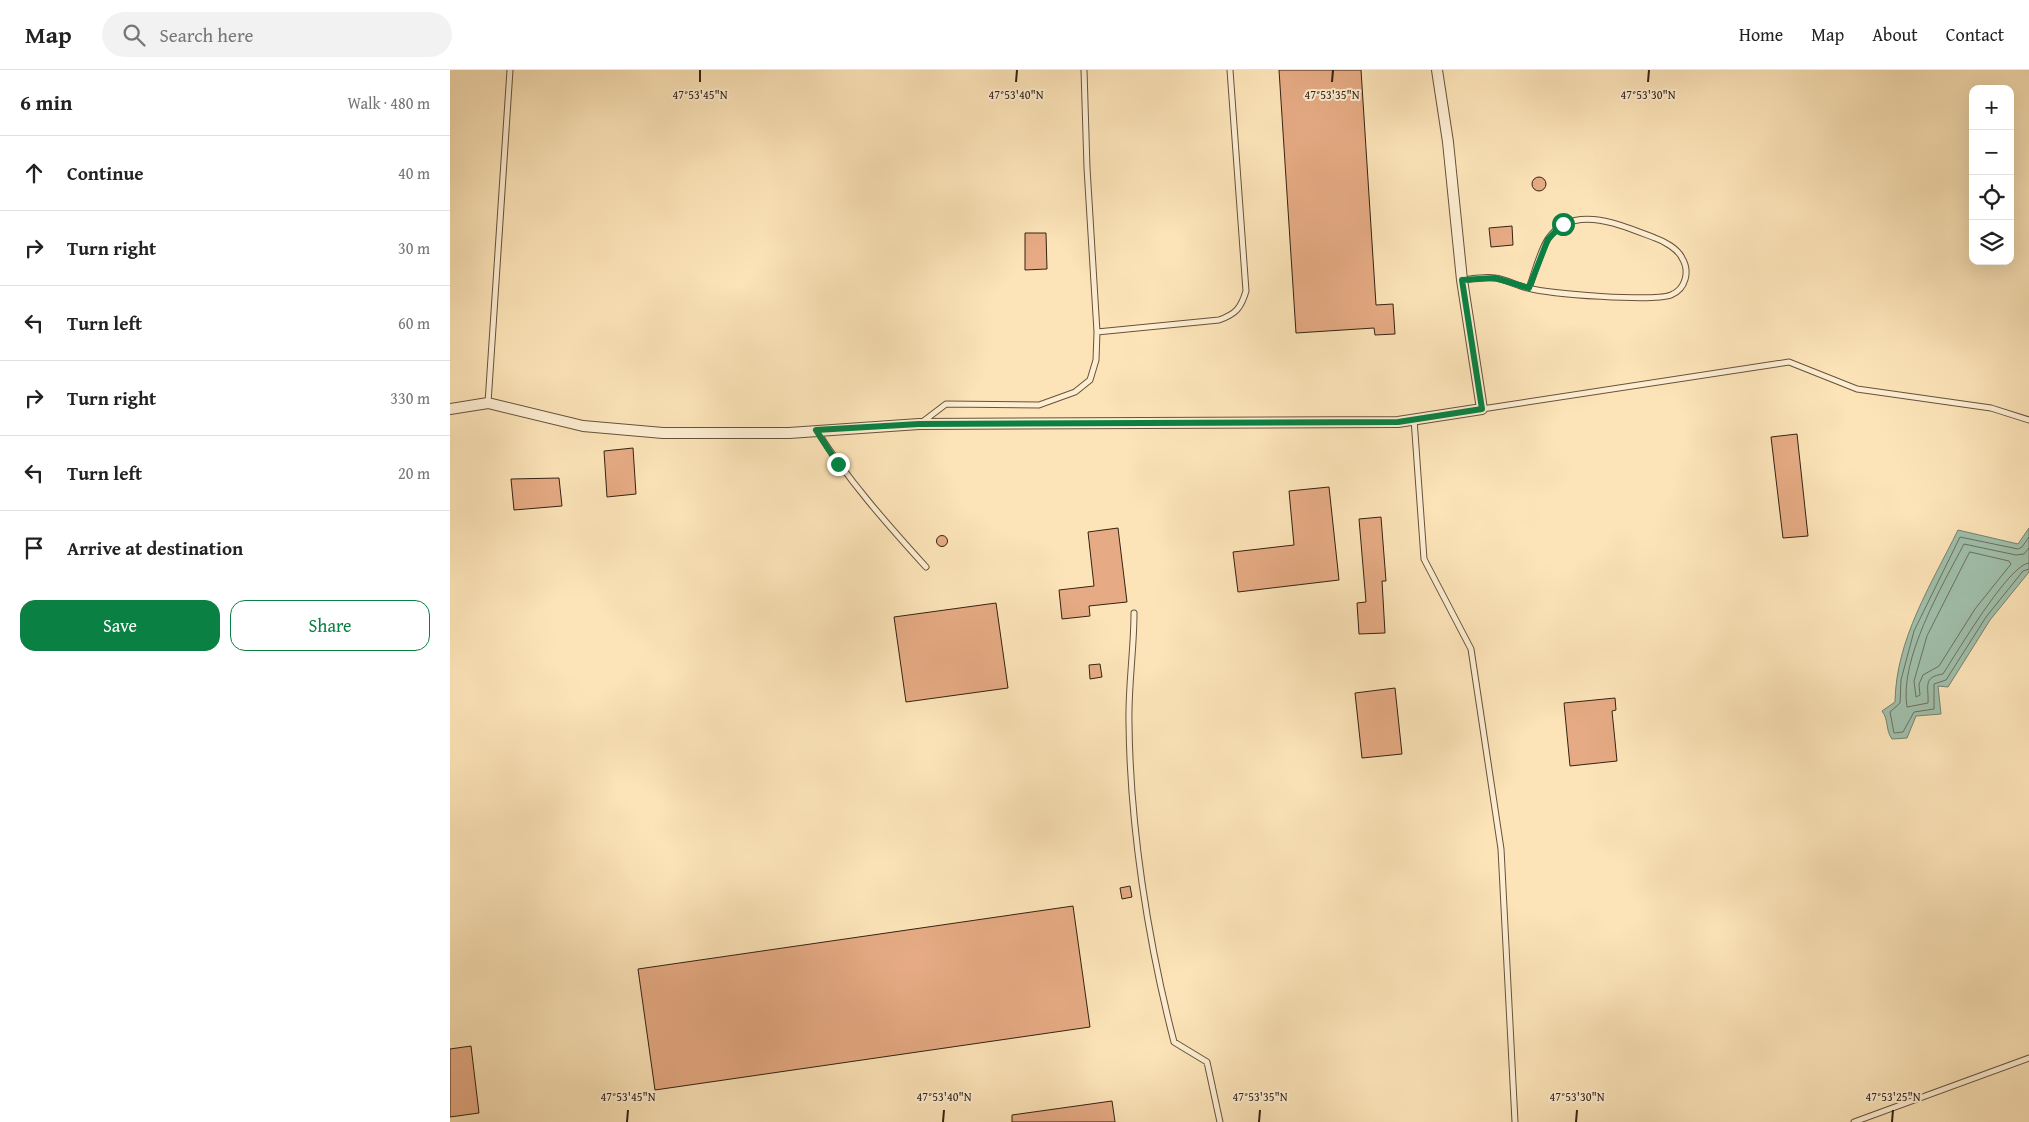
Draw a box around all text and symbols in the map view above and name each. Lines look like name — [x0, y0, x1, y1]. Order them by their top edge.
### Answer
search box — [102, 12, 452, 57]
text: Map — [25, 17, 72, 52]
icon: search — [120, 21, 148, 49]
text: Search here — [160, 21, 253, 49]
text: Home — [1739, 21, 1783, 48]
text: Map — [1811, 21, 1844, 48]
text: About — [1872, 21, 1918, 48]
text: Contact — [1946, 21, 2004, 48]
map controls — [1969, 85, 2014, 265]
button: + — [1969, 85, 2014, 130]
text: 47°53'45"N — [672, 86, 728, 103]
text: 47°53'40"N — [988, 86, 1044, 103]
text: 47°53'35"N — [1304, 86, 1360, 103]
text: 47°53'30"N — [1620, 86, 1676, 103]
text: 6 min — [20, 87, 72, 118]
text: Walk · 480 m — [347, 91, 430, 115]
button: − — [1969, 130, 2014, 175]
icon: ahead — [20, 159, 48, 187]
text: Continue — [67, 159, 144, 187]
text: 40 m — [398, 161, 430, 185]
button: locate — [1969, 175, 2014, 220]
route start — [1552, 213, 1575, 236]
button: layers — [1969, 220, 2014, 265]
icon: right — [20, 234, 48, 262]
text: Turn right — [67, 234, 156, 262]
text: 30 m — [398, 236, 430, 260]
icon: left — [20, 309, 48, 337]
text: Turn left — [67, 309, 142, 337]
text: 60 m — [398, 311, 430, 335]
icon: right — [20, 384, 48, 412]
text: Turn right — [67, 384, 156, 412]
text: 330 m — [390, 386, 430, 410]
route end — [827, 453, 850, 476]
icon: left — [20, 459, 48, 487]
text: Turn left — [67, 459, 142, 487]
text: 20 m — [398, 461, 430, 485]
icon: arrive — [20, 534, 48, 562]
text: Arrive at destination — [67, 534, 243, 562]
button: Save — [20, 600, 220, 651]
button: Share — [230, 600, 430, 651]
text: 47°53'45"N — [600, 1088, 656, 1105]
text: 47°53'40"N — [916, 1088, 972, 1105]
text: 47°53'35"N — [1232, 1088, 1288, 1105]
text: 47°53'30"N — [1549, 1088, 1605, 1105]
text: 47°53'25"N — [1865, 1088, 1921, 1105]

